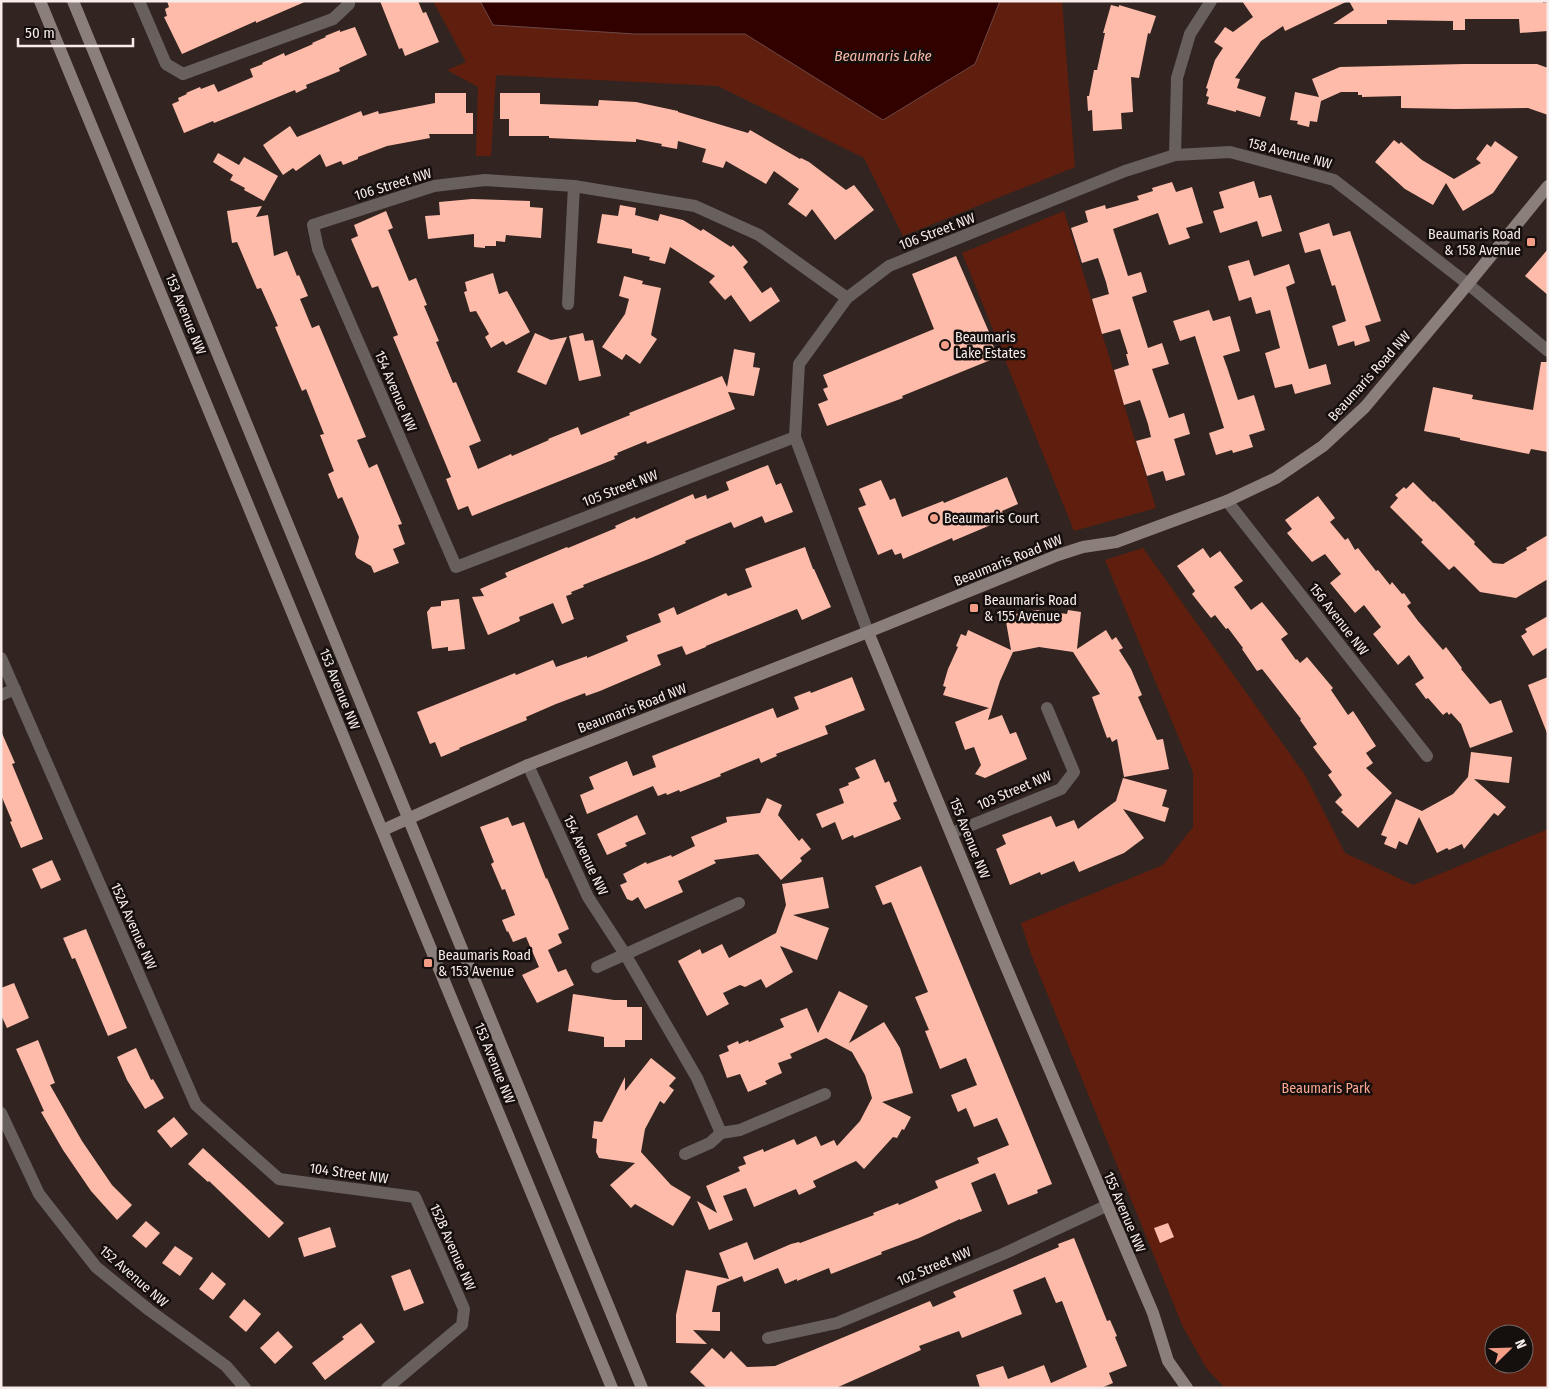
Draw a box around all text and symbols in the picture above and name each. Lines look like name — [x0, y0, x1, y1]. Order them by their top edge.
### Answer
scale bar — [18, 15, 132, 47]
text: 50 m — [25, 24, 55, 42]
water label: Beaumaris Lake — [834, 47, 932, 65]
street label: 158 Avenue NW — [1246, 134, 1334, 173]
street label: 106 Street NW — [353, 165, 434, 204]
street label: 106 Street NW — [897, 209, 978, 254]
place label: Beaumaris Road & 158 Avenue — [1428, 226, 1521, 259]
marker: Beaumaris Road & 158 Avenue — [1525, 236, 1537, 248]
street label: 153 Avenue NW — [162, 271, 210, 358]
street label: Beaumaris Road NW — [1325, 327, 1415, 425]
place label: Beaumaris Lake Estates — [955, 329, 1026, 362]
marker: Beaumaris Lake Estates — [939, 339, 951, 351]
street label: 154 Avenue NW — [371, 348, 420, 435]
street label: 105 Street NW — [580, 466, 661, 511]
place label: Beaumaris Court — [944, 510, 1039, 527]
marker: Beaumaris Court — [928, 512, 940, 524]
street label: Beaumaris Road NW — [952, 531, 1065, 590]
street label: 156 Avenue NW — [1305, 580, 1372, 659]
place label: Beaumaris Road & 155 Avenue — [984, 592, 1077, 625]
marker: Beaumaris Road & 155 Avenue — [968, 602, 980, 614]
street label: 153 Avenue NW — [316, 646, 364, 733]
street label: Beaumaris Road NW — [575, 680, 689, 737]
street label: 103 Street NW — [975, 767, 1054, 814]
street label: 155 Avenue NW — [946, 795, 994, 882]
street label: 154 Avenue NW — [560, 813, 612, 898]
street label: 152A Avenue NW — [107, 880, 160, 973]
place label: Beaumaris Road & 153 Avenue — [438, 947, 531, 980]
marker: Beaumaris Road & 153 Avenue — [422, 957, 434, 969]
street label: 153 Avenue NW — [471, 1020, 519, 1107]
park label: Beaumaris Park — [1282, 1080, 1371, 1097]
street label: 104 Street NW — [308, 1160, 390, 1188]
street label: 155 Avenue NW — [1100, 1169, 1149, 1256]
street label: 152B Avenue NW — [426, 1201, 479, 1294]
street label: 152 Avenue NW — [96, 1242, 172, 1311]
street label: 102 Street NW — [895, 1243, 974, 1290]
north arrow — [1484, 1324, 1534, 1374]
text: N — [1511, 1337, 1530, 1351]

